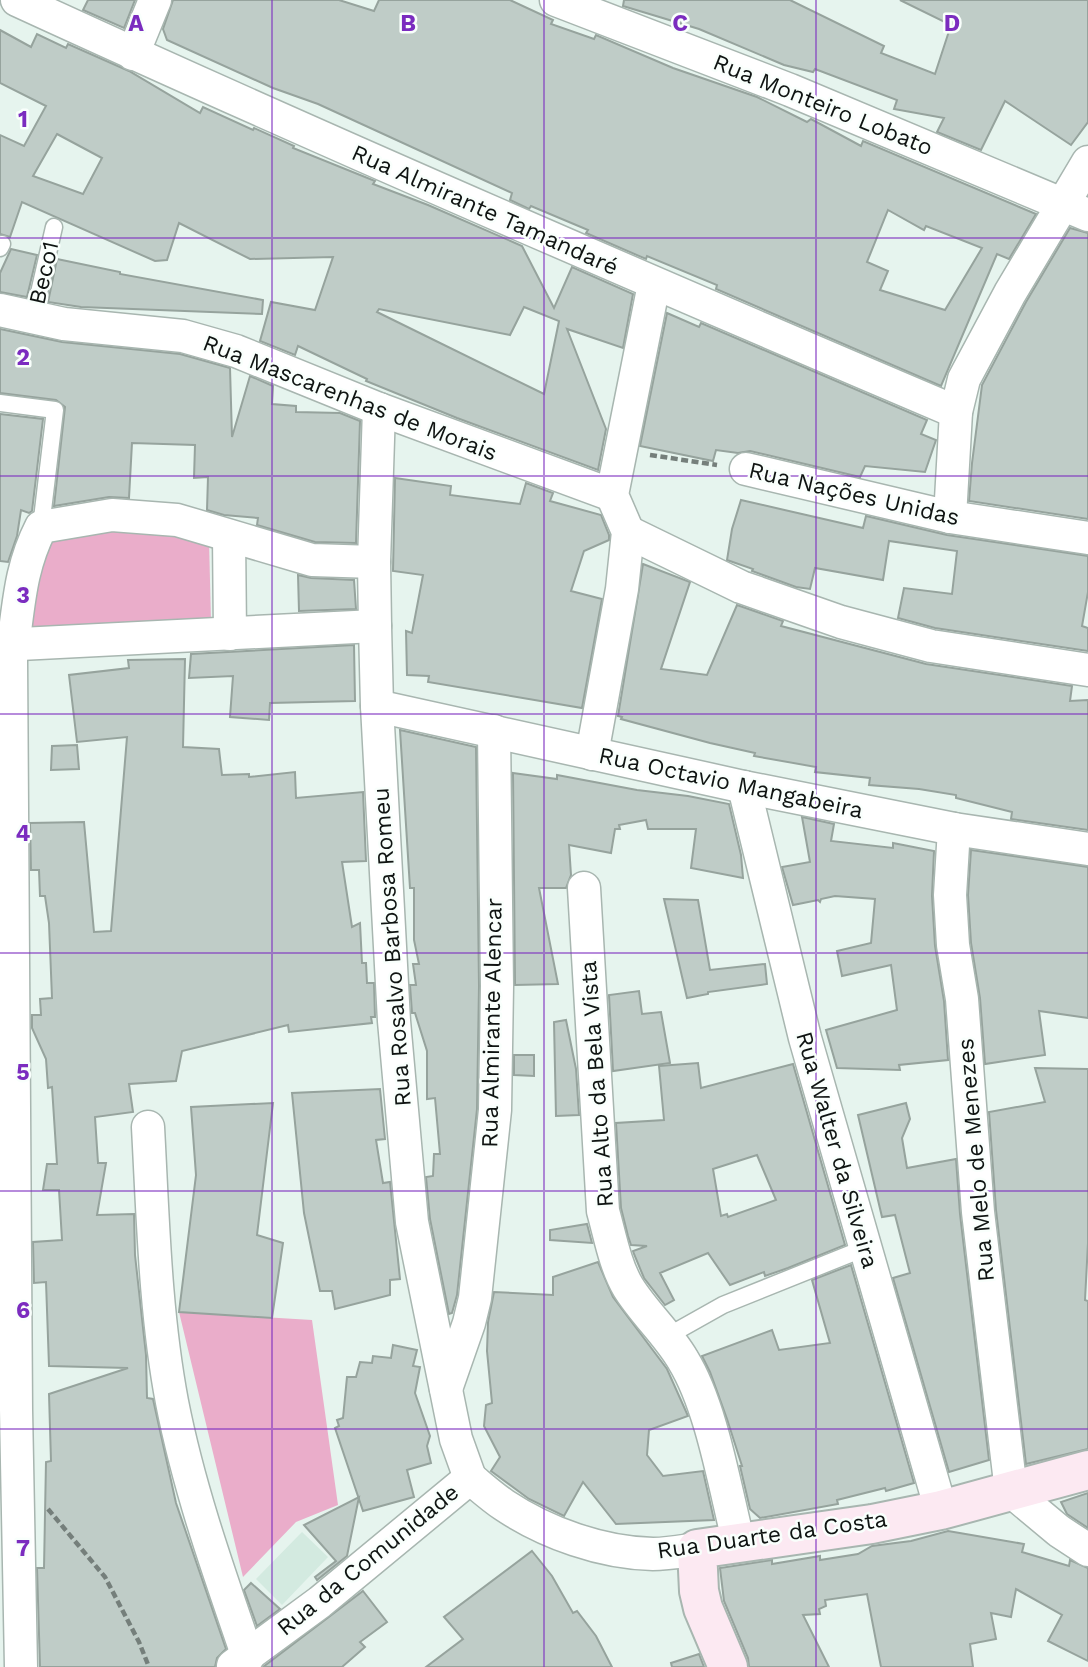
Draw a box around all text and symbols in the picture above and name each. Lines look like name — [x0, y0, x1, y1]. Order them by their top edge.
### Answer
text: A — [128, 10, 144, 37]
text: B — [400, 10, 416, 37]
text: C — [672, 10, 688, 37]
text: D — [944, 10, 960, 37]
street label: Rua Monteiro Lobato — [709, 49, 937, 161]
text: 1 — [18, 106, 28, 133]
street label: Rua Almirante Tamandaré — [348, 139, 622, 281]
street label: Beco1 — [24, 239, 64, 307]
street label: Rua Mascarenhas de Morais — [199, 329, 501, 467]
text: 2 — [16, 344, 30, 371]
street label: Rua Nações Unidas — [746, 457, 962, 531]
text: 3 — [16, 582, 30, 609]
street label: Rua Octavio Mangabeira — [596, 742, 866, 824]
street label: Rua Rosalvo Barbosa Romeu — [367, 787, 417, 1107]
text: 4 — [16, 820, 31, 847]
street label: Rua Almirante Alencar — [476, 898, 508, 1148]
street label: Rua Alto da Bela Vista — [575, 960, 619, 1208]
street label: Rua Walter da Silveira — [790, 1029, 884, 1271]
street label: Rua Melo de Menezes — [952, 1037, 1000, 1283]
text: 5 — [16, 1059, 30, 1086]
text: 6 — [16, 1297, 30, 1324]
street label: Rua da Comunidade — [272, 1479, 464, 1641]
street label: Rua Duarte da Costa — [655, 1505, 889, 1565]
text: 7 — [16, 1535, 30, 1562]

